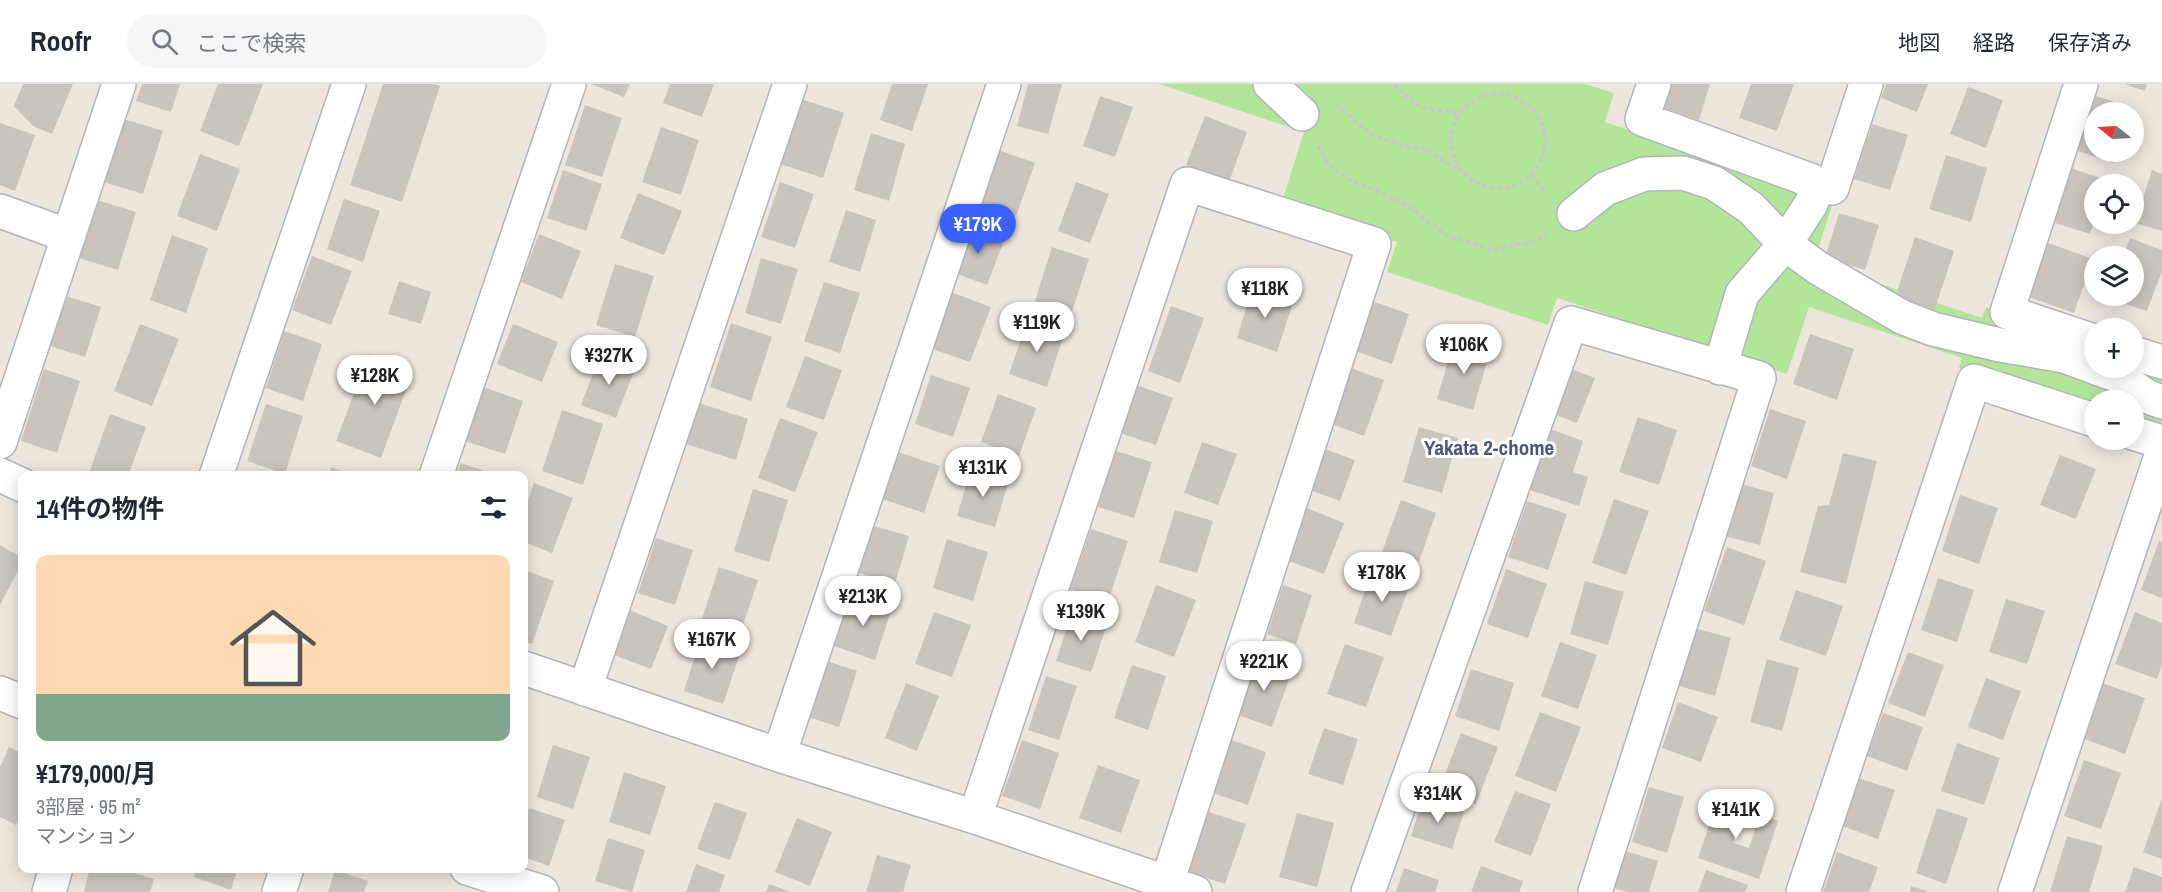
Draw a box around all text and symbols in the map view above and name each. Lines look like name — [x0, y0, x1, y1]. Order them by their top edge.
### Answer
search box — [127, 14, 547, 68]
text: Roofr — [30, 22, 91, 60]
icon: search — [148, 25, 181, 58]
text: ここで検索 — [196, 28, 306, 58]
text: 地図 — [1898, 28, 1940, 57]
text: 経路 — [1973, 28, 2015, 57]
text: 保存済み — [2048, 28, 2132, 57]
north arrow — [2084, 102, 2144, 162]
map controls — [2084, 102, 2144, 450]
button: locate — [2084, 174, 2144, 234]
pin: ¥179K — [936, 204, 1020, 255]
text: ¥179K — [954, 210, 1002, 237]
button: layers — [2084, 246, 2144, 306]
pin: ¥118K — [1223, 268, 1307, 319]
text: ¥118K — [1241, 274, 1289, 301]
pin: ¥119K — [995, 302, 1079, 353]
text: ¥119K — [1013, 308, 1061, 335]
button: + — [2084, 318, 2144, 378]
pin: ¥106K — [1422, 324, 1506, 375]
text: ¥106K — [1440, 330, 1488, 357]
pin: ¥327K — [567, 335, 651, 386]
text: ¥327K — [585, 341, 633, 368]
pin: ¥128K — [333, 355, 417, 406]
text: ¥128K — [351, 361, 399, 388]
button: − — [2084, 390, 2144, 450]
district label: Yakata 2-chome — [1424, 433, 1554, 462]
pin: ¥131K — [941, 447, 1025, 498]
text: ¥131K — [959, 453, 1007, 480]
text: 14件の物件 — [36, 491, 164, 526]
icon: filters — [477, 491, 510, 524]
pin: ¥178K — [1340, 552, 1424, 603]
text: ¥178K — [1358, 558, 1406, 585]
pin: ¥213K — [821, 576, 905, 627]
text: ¥213K — [839, 582, 887, 609]
pin: ¥139K — [1039, 591, 1123, 642]
icon: home — [219, 594, 327, 702]
text: ¥139K — [1057, 597, 1105, 624]
pin: ¥167K — [670, 619, 754, 670]
text: ¥167K — [688, 625, 736, 652]
pin: ¥221K — [1222, 641, 1306, 692]
text: ¥221K — [1240, 647, 1288, 674]
text: ¥179,000/月 — [36, 756, 157, 791]
pin: ¥314K — [1396, 773, 1480, 824]
text: ¥314K — [1414, 779, 1462, 806]
pin: ¥141K — [1694, 789, 1778, 840]
text: 3部屋 · 95 m² — [36, 793, 141, 820]
text: ¥141K — [1712, 795, 1760, 822]
text: マンション — [36, 822, 136, 849]

